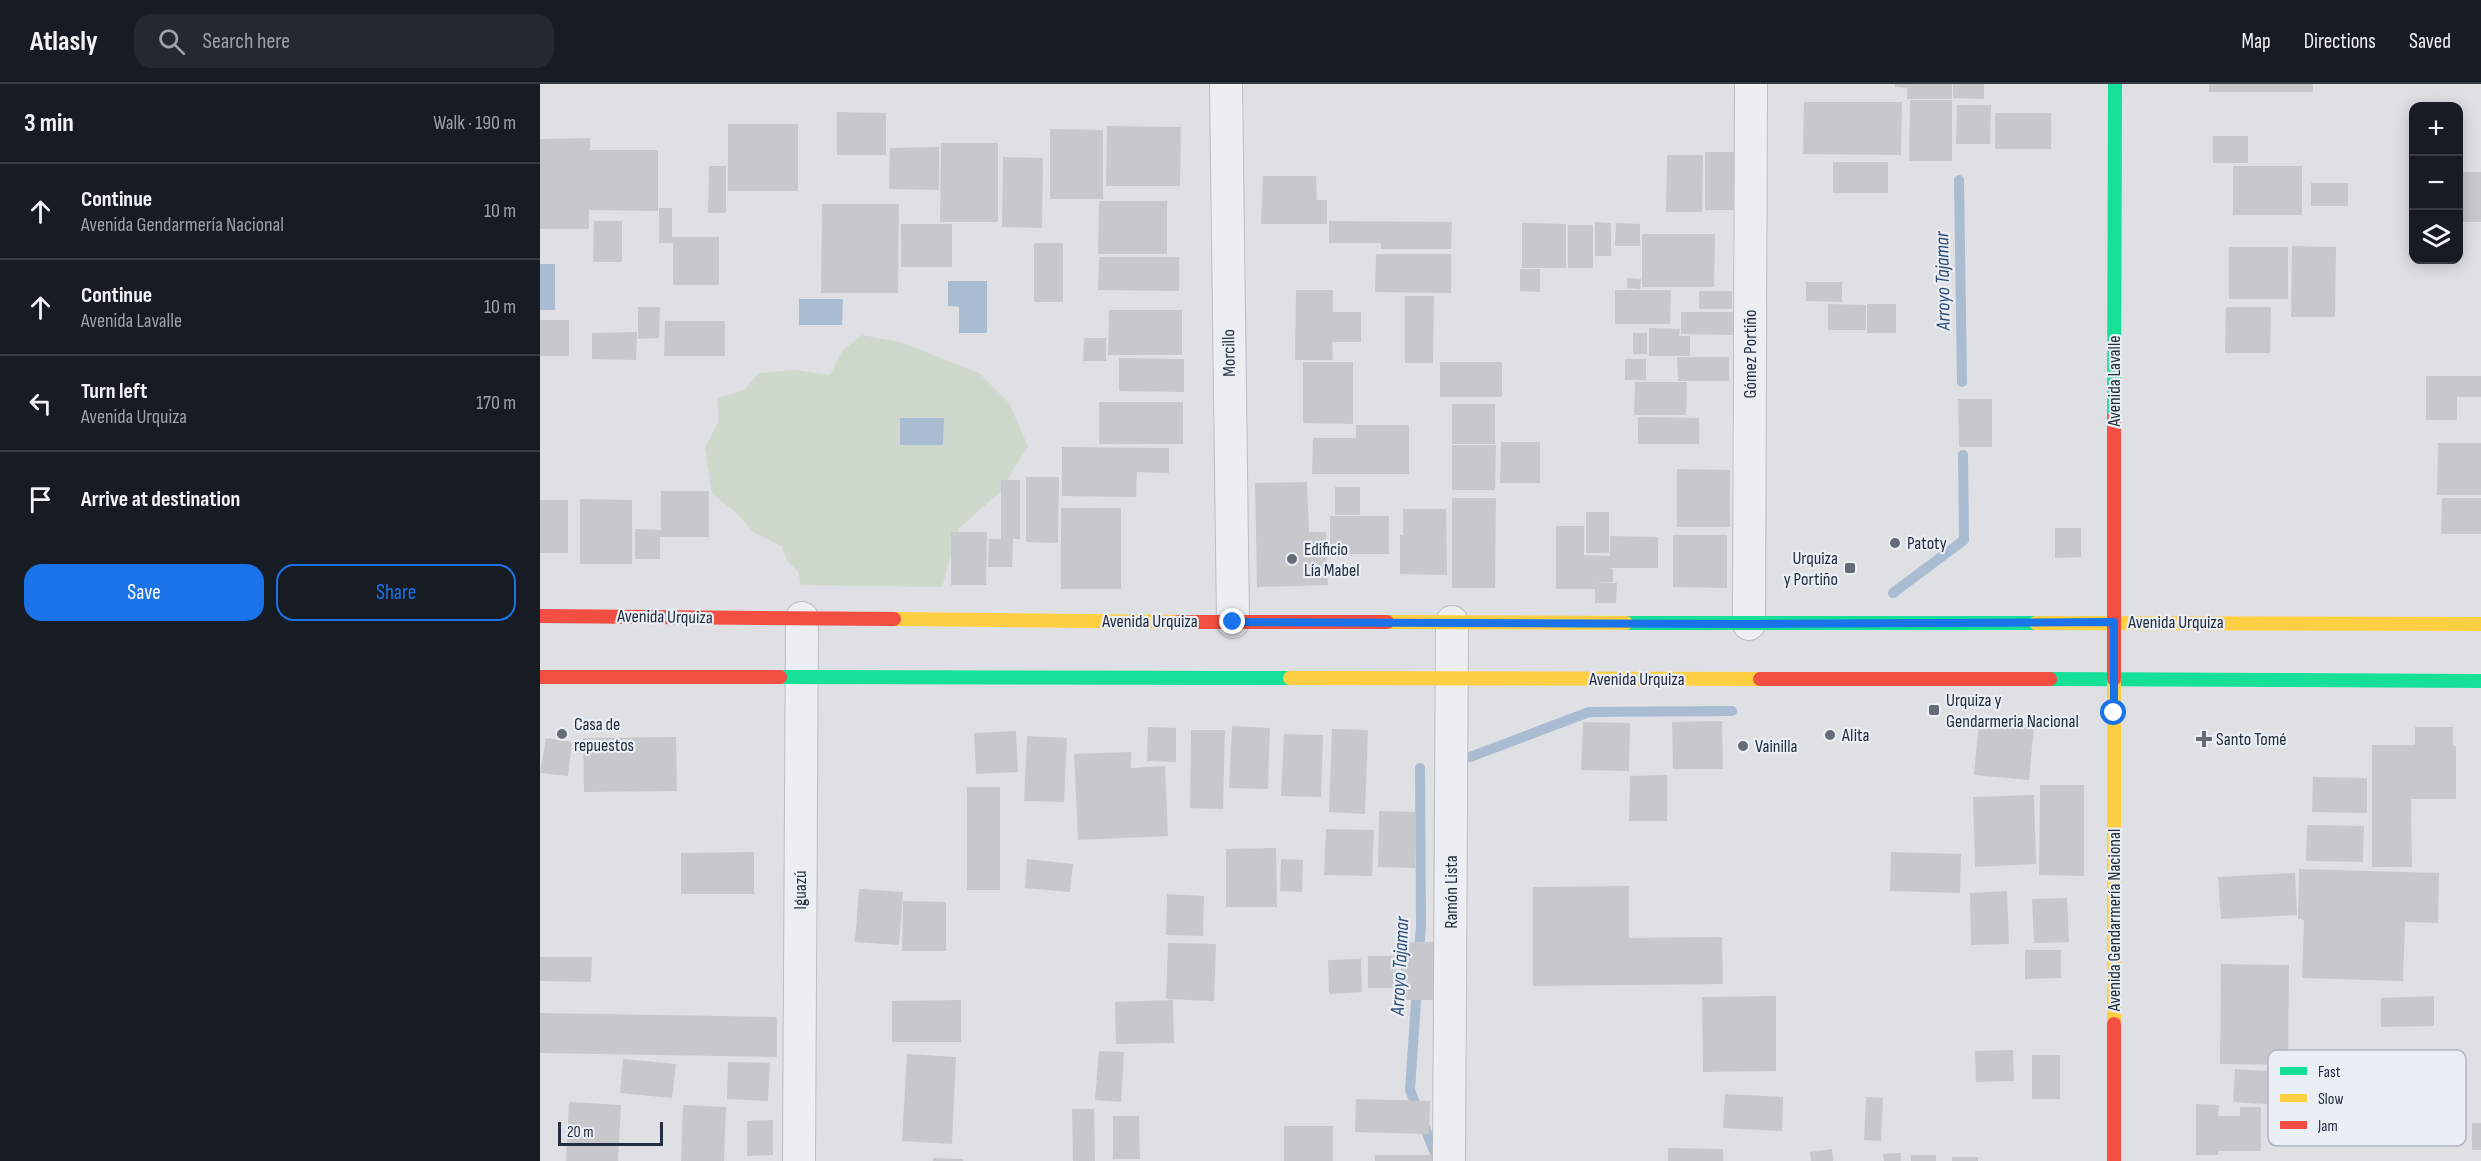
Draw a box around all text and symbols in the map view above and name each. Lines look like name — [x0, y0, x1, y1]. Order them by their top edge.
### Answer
search box — [134, 14, 554, 68]
text: Atlasly — [30, 25, 98, 58]
icon: search — [155, 25, 188, 58]
text: Search here — [203, 28, 290, 55]
text: Map — [2241, 29, 2271, 54]
text: Directions — [2304, 29, 2376, 54]
text: Saved — [2409, 29, 2451, 54]
map controls — [2409, 102, 2463, 264]
button: + — [2409, 102, 2463, 156]
text: 3 min — [24, 108, 74, 139]
text: Walk · 190 m — [433, 111, 516, 135]
button: − — [2409, 156, 2463, 210]
text: Continue — [81, 186, 152, 213]
icon: ahead — [24, 195, 57, 228]
text: 10 m — [484, 199, 516, 223]
button: layers — [2409, 210, 2463, 264]
text: Avenida Gendarmería Nacional — [81, 213, 284, 237]
water label: Arroyo Tajamar — [1930, 230, 1956, 332]
text: Continue — [81, 282, 152, 309]
icon: ahead — [24, 291, 57, 324]
text: 10 m — [484, 295, 516, 319]
text: Avenida Lavalle — [81, 309, 182, 333]
street label: Gómez Portiño — [1740, 309, 1761, 399]
street label: Morcillo — [1218, 329, 1240, 377]
street label: Avenida Lavalle — [2104, 336, 2125, 427]
text: Turn left — [81, 378, 147, 405]
icon: left — [24, 387, 57, 420]
text: 170 m — [476, 391, 516, 415]
text: Avenida Urquiza — [81, 405, 187, 429]
icon: arrive — [24, 483, 57, 516]
text: Arrive at destination — [81, 486, 240, 513]
place label: Patoty — [1907, 533, 1947, 554]
marker: Patoty — [1888, 536, 1902, 550]
place label: Edificio Lía Mabel — [1304, 539, 1359, 581]
place label: Urquiza y Portiño — [1784, 548, 1838, 590]
marker: Edificio Lía Mabel — [1285, 552, 1299, 566]
marker: Urquiza y Portiño — [1843, 561, 1857, 575]
button: Save — [24, 564, 264, 621]
button: Share — [276, 564, 516, 621]
street label: Avenida Urquiza — [616, 606, 713, 628]
route end — [1219, 608, 1245, 634]
street label: Avenida Urquiza — [1101, 611, 1198, 632]
street label: Avenida Urquiza — [2127, 612, 2224, 633]
street label: Avenida Urquiza — [1588, 669, 1685, 690]
place label: Urquiza y Gendarmeria Nacional — [1946, 690, 2079, 732]
route start — [2100, 699, 2126, 725]
marker: Urquiza y Gendarmeria Nacional — [1927, 703, 1941, 717]
place label: Casa de repuestos — [574, 714, 634, 756]
place label: Alita — [1841, 725, 1869, 746]
marker: Casa de repuestos — [555, 727, 569, 741]
marker: Alita — [1823, 728, 1837, 742]
place label: Santo Tomé — [2216, 729, 2287, 750]
marker: Santo Tomé — [2197, 732, 2211, 746]
place label: Vainilla — [1755, 736, 1798, 757]
marker: Vainilla — [1736, 739, 1750, 753]
street label: Avenida Gendarmería Nacional — [2104, 829, 2125, 1012]
street label: Ramón Lista — [1441, 855, 1462, 929]
street label: Iguazú — [790, 870, 811, 910]
water label: Arroyo Tajamar — [1385, 915, 1415, 1017]
legend — [2268, 1050, 2466, 1146]
text: Fast — [2318, 1063, 2341, 1082]
text: Slow — [2318, 1090, 2343, 1109]
text: Jam — [2317, 1117, 2338, 1136]
scale bar — [558, 1119, 663, 1146]
text: 20 m — [567, 1123, 594, 1142]

